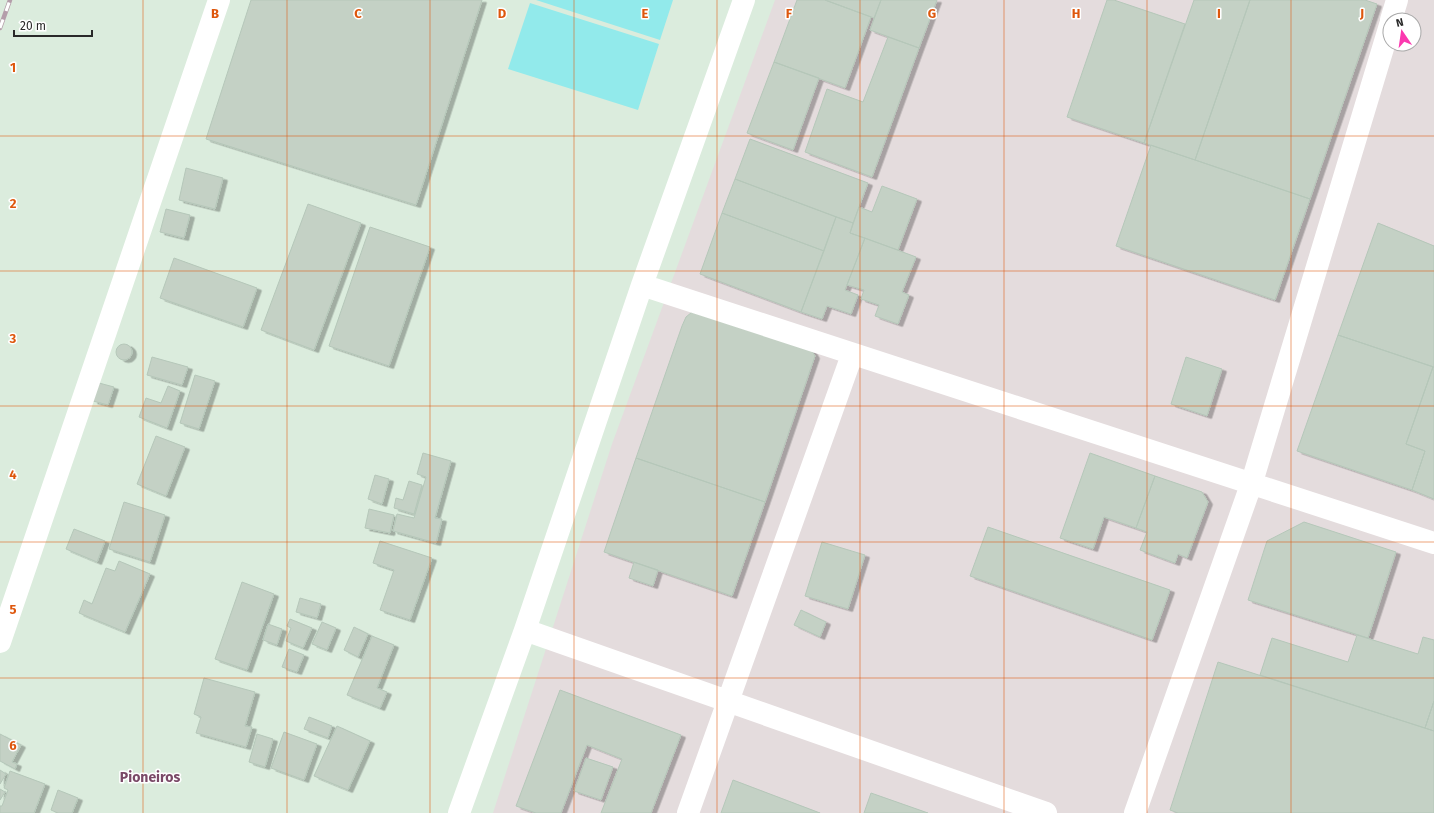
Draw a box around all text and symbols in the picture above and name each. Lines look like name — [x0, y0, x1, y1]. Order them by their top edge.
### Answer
text: B — [211, 6, 219, 21]
text: C — [354, 6, 362, 21]
text: D — [498, 6, 507, 21]
text: E — [642, 6, 649, 21]
text: F — [786, 6, 793, 21]
text: G — [928, 6, 936, 21]
text: H — [1072, 6, 1080, 21]
text: I — [1217, 6, 1221, 21]
text: J — [1359, 6, 1364, 21]
scale bar — [14, 12, 92, 38]
north arrow — [1382, 12, 1422, 52]
text: N — [1395, 16, 1405, 30]
text: 20 m — [20, 19, 46, 33]
text: 1 — [10, 60, 16, 75]
text: 2 — [10, 196, 17, 211]
text: 3 — [9, 331, 17, 346]
text: 4 — [9, 467, 17, 482]
text: 5 — [10, 602, 17, 617]
text: 6 — [9, 738, 17, 753]
district label: Pioneiros — [120, 769, 180, 786]

